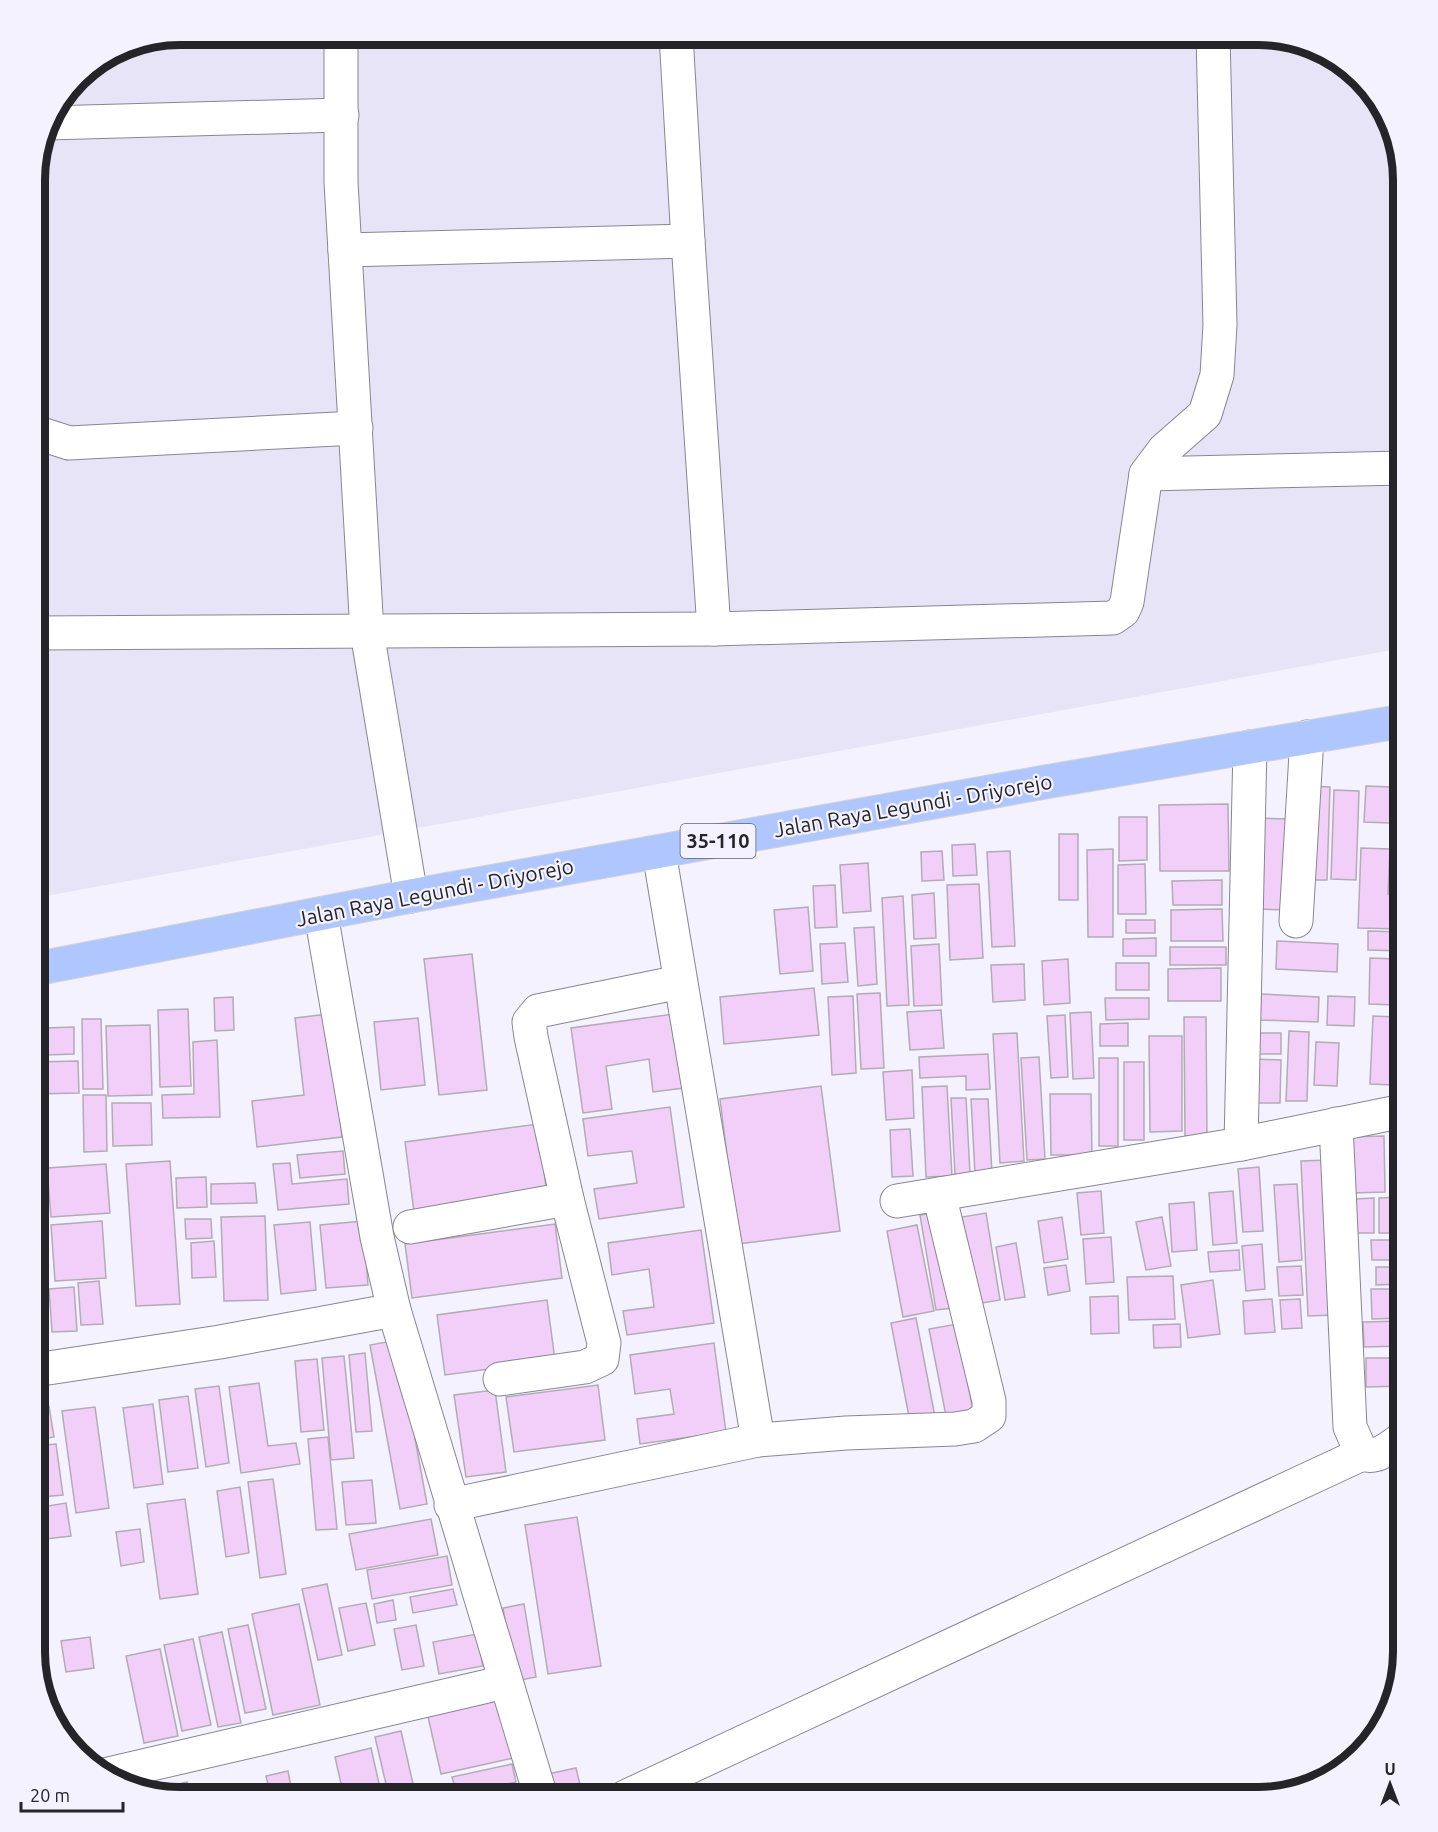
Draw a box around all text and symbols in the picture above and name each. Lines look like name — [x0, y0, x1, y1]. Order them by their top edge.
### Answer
street label: Jalan Raya Legundi - Driyorejo — [772, 769, 1054, 841]
road number: 35-110 — [680, 824, 756, 858]
street label: Jalan Raya Legundi - Driyorejo — [294, 853, 576, 931]
north arrow — [1360, 1754, 1420, 1814]
text: U — [1384, 1760, 1396, 1778]
scale bar — [21, 1775, 123, 1813]
text: 20 m — [30, 1785, 70, 1805]

